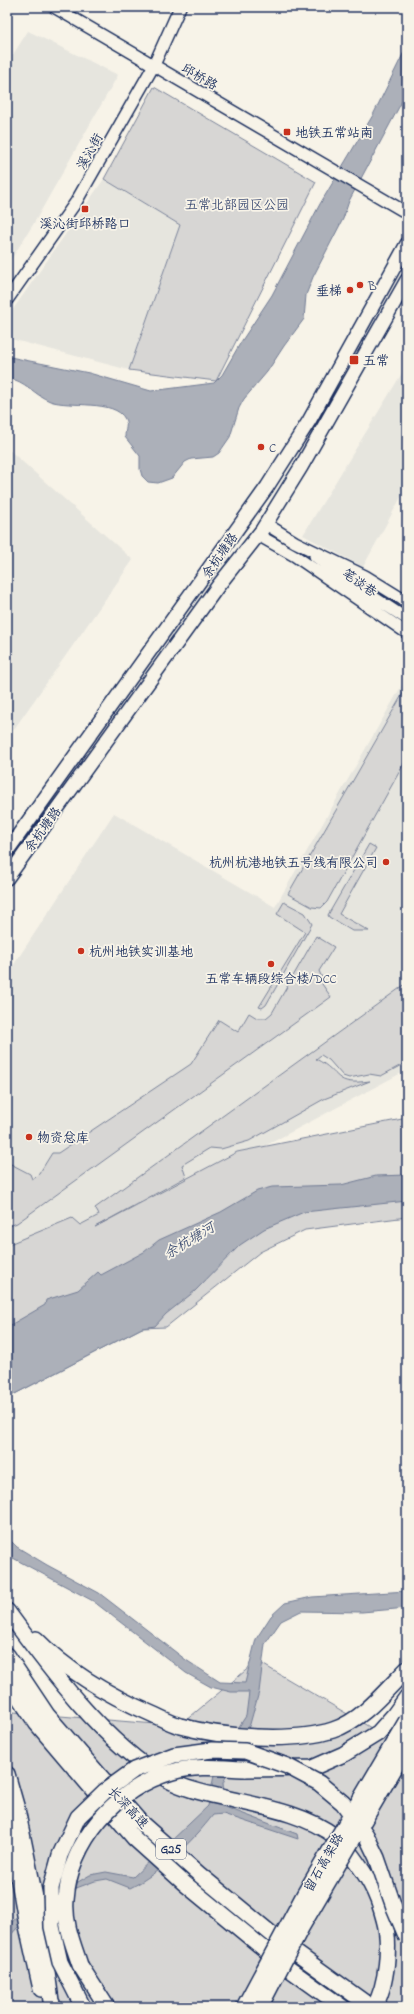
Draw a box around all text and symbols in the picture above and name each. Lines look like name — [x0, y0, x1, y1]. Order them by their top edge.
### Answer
street label: 邱桥路 — [178, 59, 221, 95]
place label: 地铁五常站南 — [295, 124, 373, 143]
marker: 地铁五常站南 — [282, 127, 292, 137]
street label: 溪沁街 — [72, 130, 108, 173]
park label: 五常北部园区公园 — [185, 196, 289, 215]
marker: 溪沁街邱桥路口 — [80, 204, 90, 214]
place label: 溪沁街邱桥路口 — [39, 215, 131, 234]
place label: B — [367, 277, 377, 296]
marker: B — [355, 280, 365, 290]
place label: 垂梯 — [316, 282, 342, 301]
marker: 垂梯 — [345, 285, 355, 295]
place label: 五常 — [363, 352, 389, 371]
marker: 五常 — [348, 354, 360, 366]
place label: C — [269, 439, 276, 458]
marker: C — [256, 442, 266, 452]
street label: 余杭塘路 — [198, 529, 243, 583]
street label: 笔谈巷 — [338, 564, 381, 602]
street label: 余杭塘路 — [20, 803, 66, 857]
place label: 杭州杭港地铁五号线有限公司 — [209, 854, 378, 873]
marker: 杭州杭港地铁五号线有限公司 — [381, 857, 391, 867]
place label: 杭州地铁实训基地 — [89, 943, 193, 962]
marker: 杭州地铁实训基地 — [76, 946, 86, 956]
marker: 五常车辆段综合楼/DCC — [266, 959, 276, 969]
place label: 五常车辆段综合楼/DCC — [205, 970, 337, 989]
place label: 物资总库 — [37, 1129, 89, 1148]
marker: 物资总库 — [24, 1132, 34, 1142]
water label: 余杭塘河 — [160, 1217, 221, 1265]
street label: 长深高速 — [103, 1783, 153, 1834]
street label: 留石高架路 — [300, 1830, 349, 1896]
road number: G25 — [156, 1839, 186, 1859]

